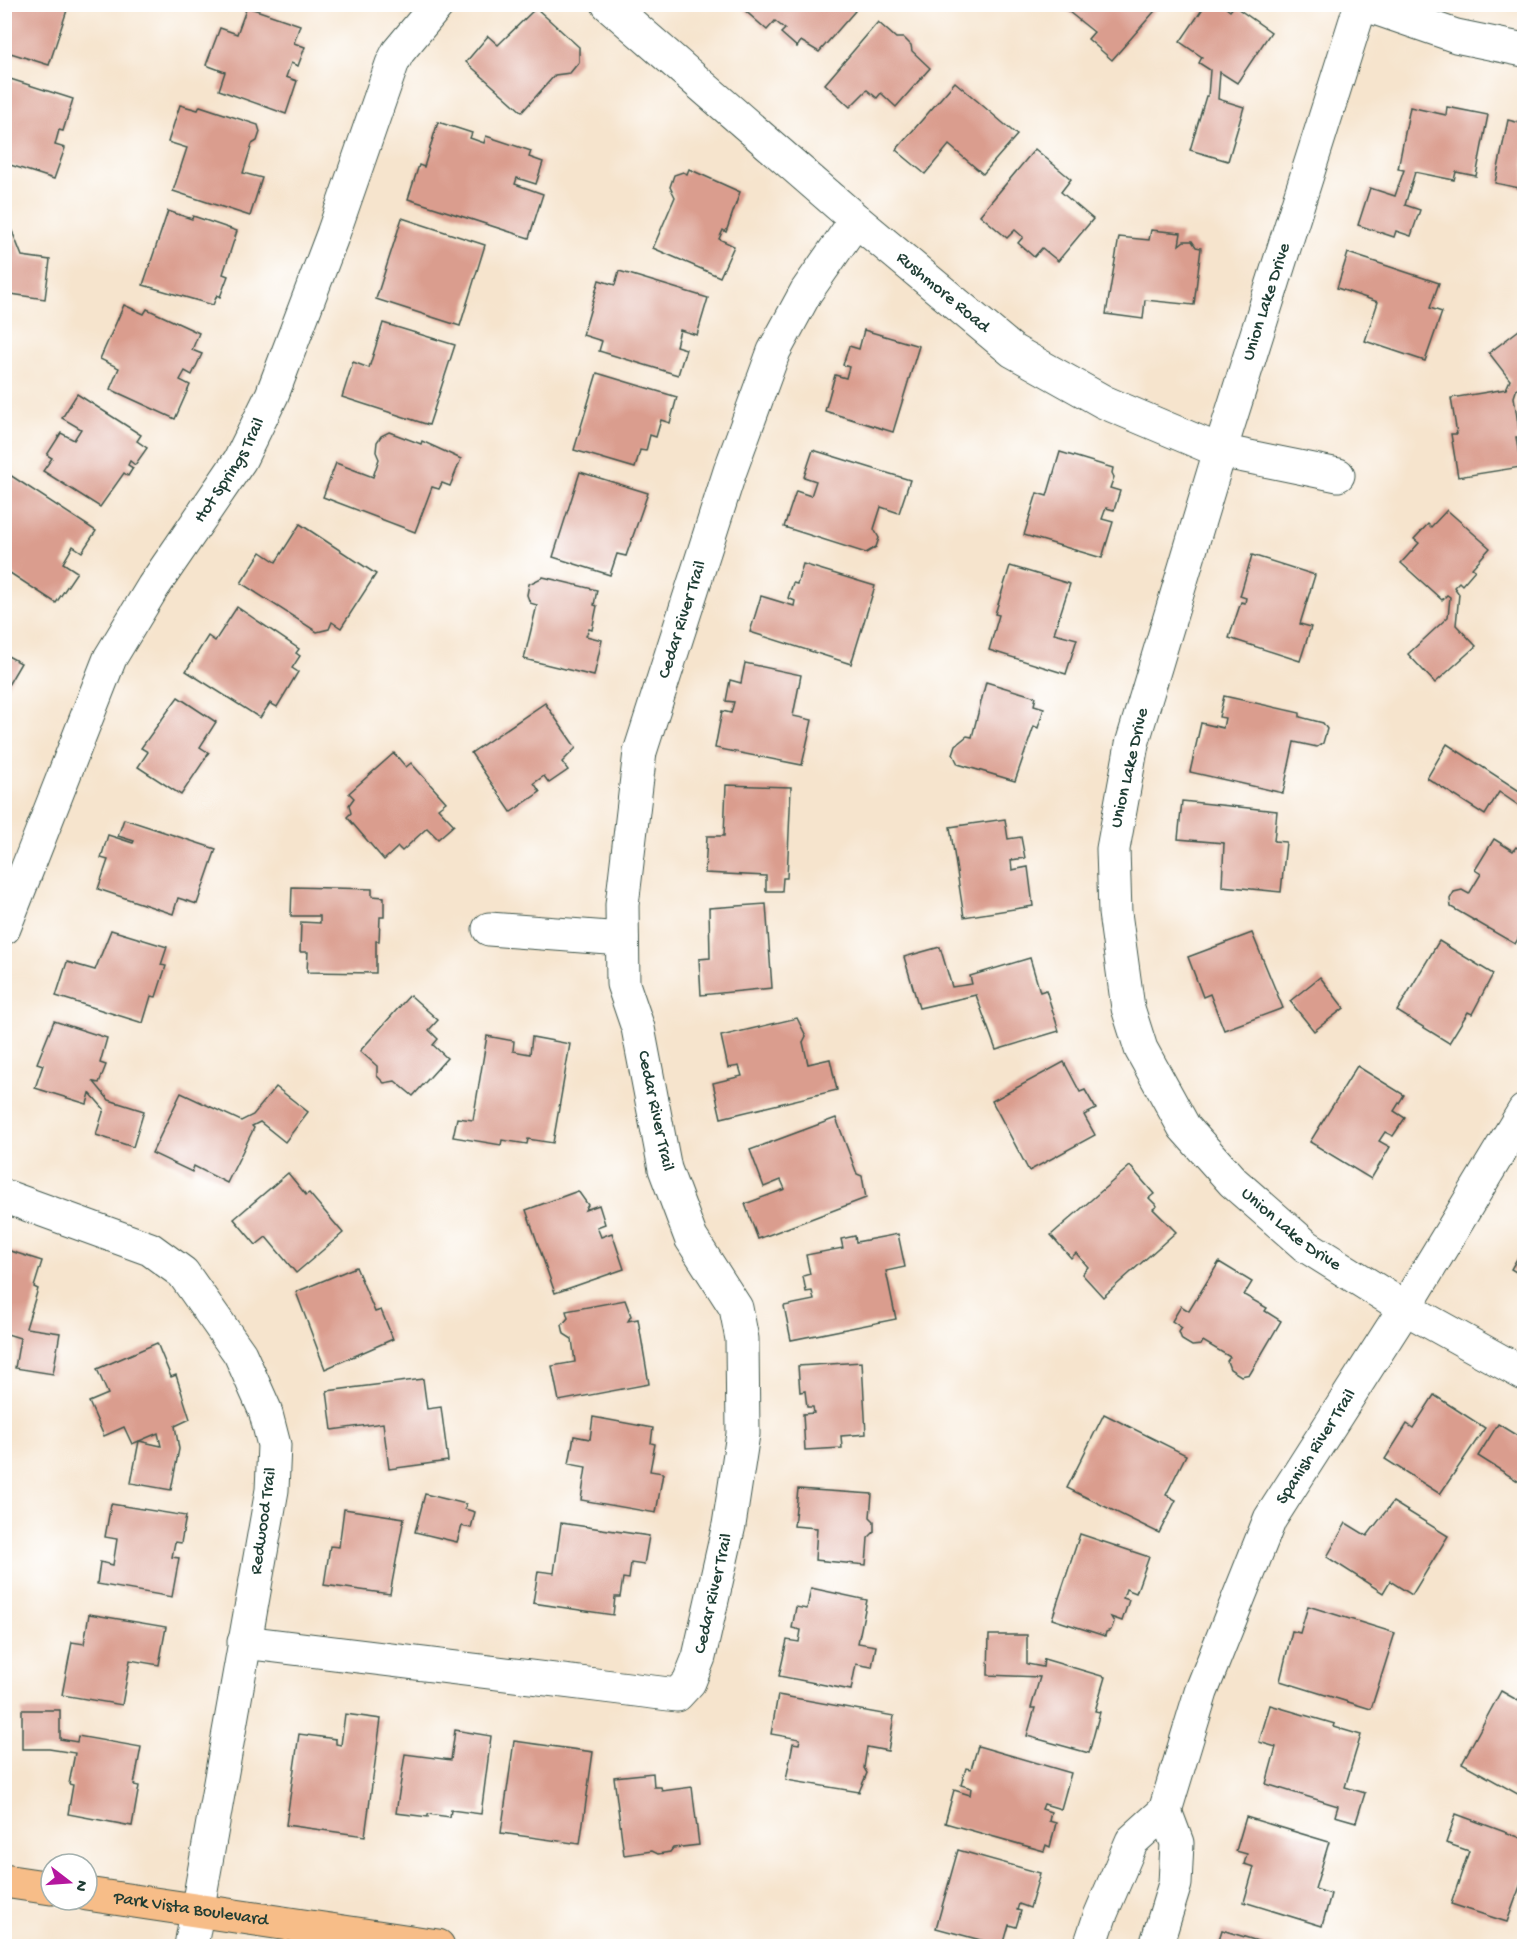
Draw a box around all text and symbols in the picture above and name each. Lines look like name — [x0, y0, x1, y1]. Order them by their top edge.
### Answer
street label: Union Lake Drive — [1238, 240, 1296, 363]
street label: Rushmore Road — [892, 247, 995, 338]
street label: Hot Springs Trail — [190, 414, 270, 527]
street label: Cedar River Trail — [654, 558, 711, 681]
street label: Union Lake Drive — [1106, 705, 1154, 830]
street label: Cedar River Trail — [632, 1049, 678, 1173]
street label: Union Lake Drive — [1236, 1183, 1345, 1276]
street label: Spanish River Trail — [1272, 1385, 1361, 1508]
street label: Redwood Trail — [246, 1466, 282, 1576]
street label: Cedar River Trail — [690, 1531, 737, 1656]
north arrow — [39, 1852, 99, 1912]
text: N — [69, 1878, 91, 1894]
street label: Park Vista Boulevard — [111, 1887, 271, 1931]

